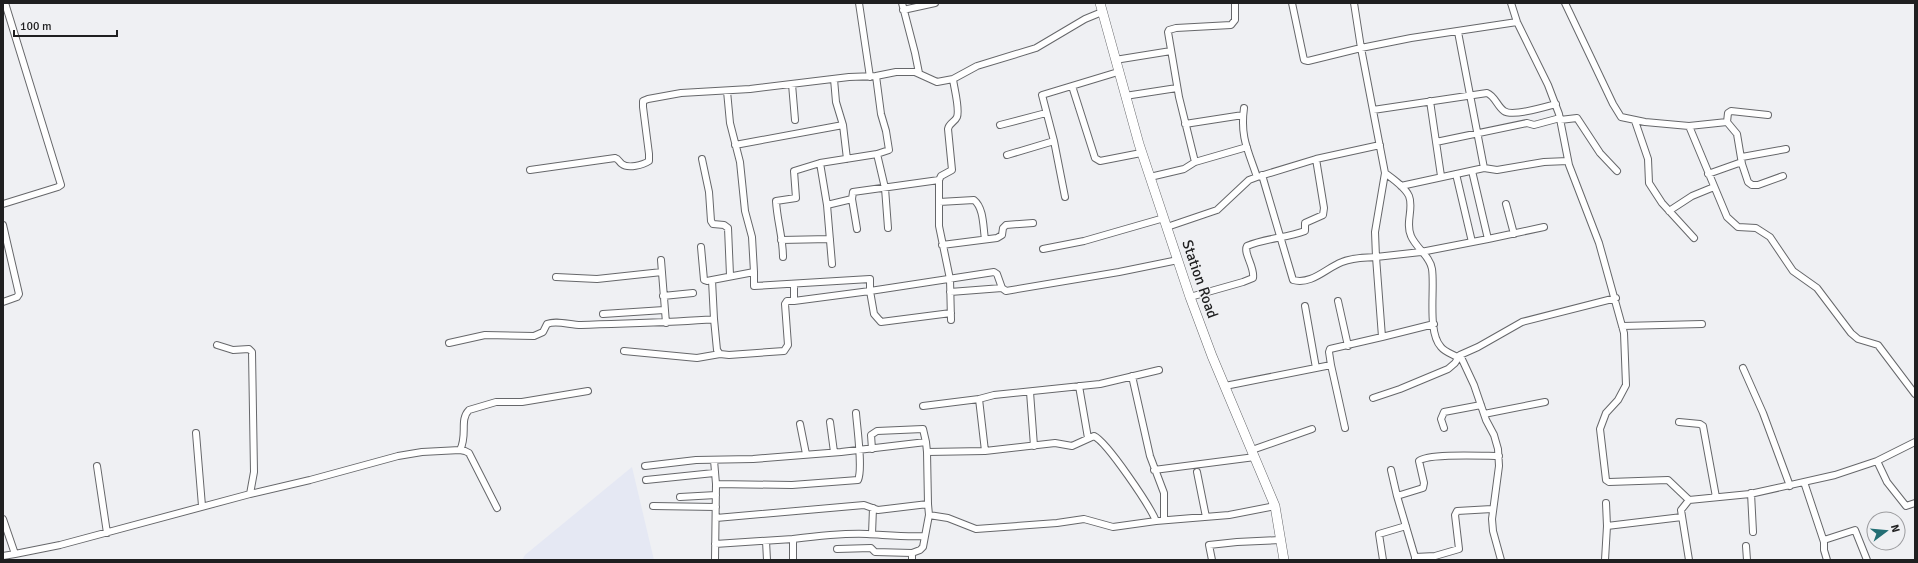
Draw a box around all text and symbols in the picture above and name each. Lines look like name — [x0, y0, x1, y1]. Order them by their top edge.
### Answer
scale bar — [14, 12, 117, 38]
text: 100 m — [20, 19, 52, 34]
street label: Station Road — [1178, 237, 1222, 321]
north arrow — [1866, 511, 1906, 551]
text: N — [1888, 523, 1902, 534]

